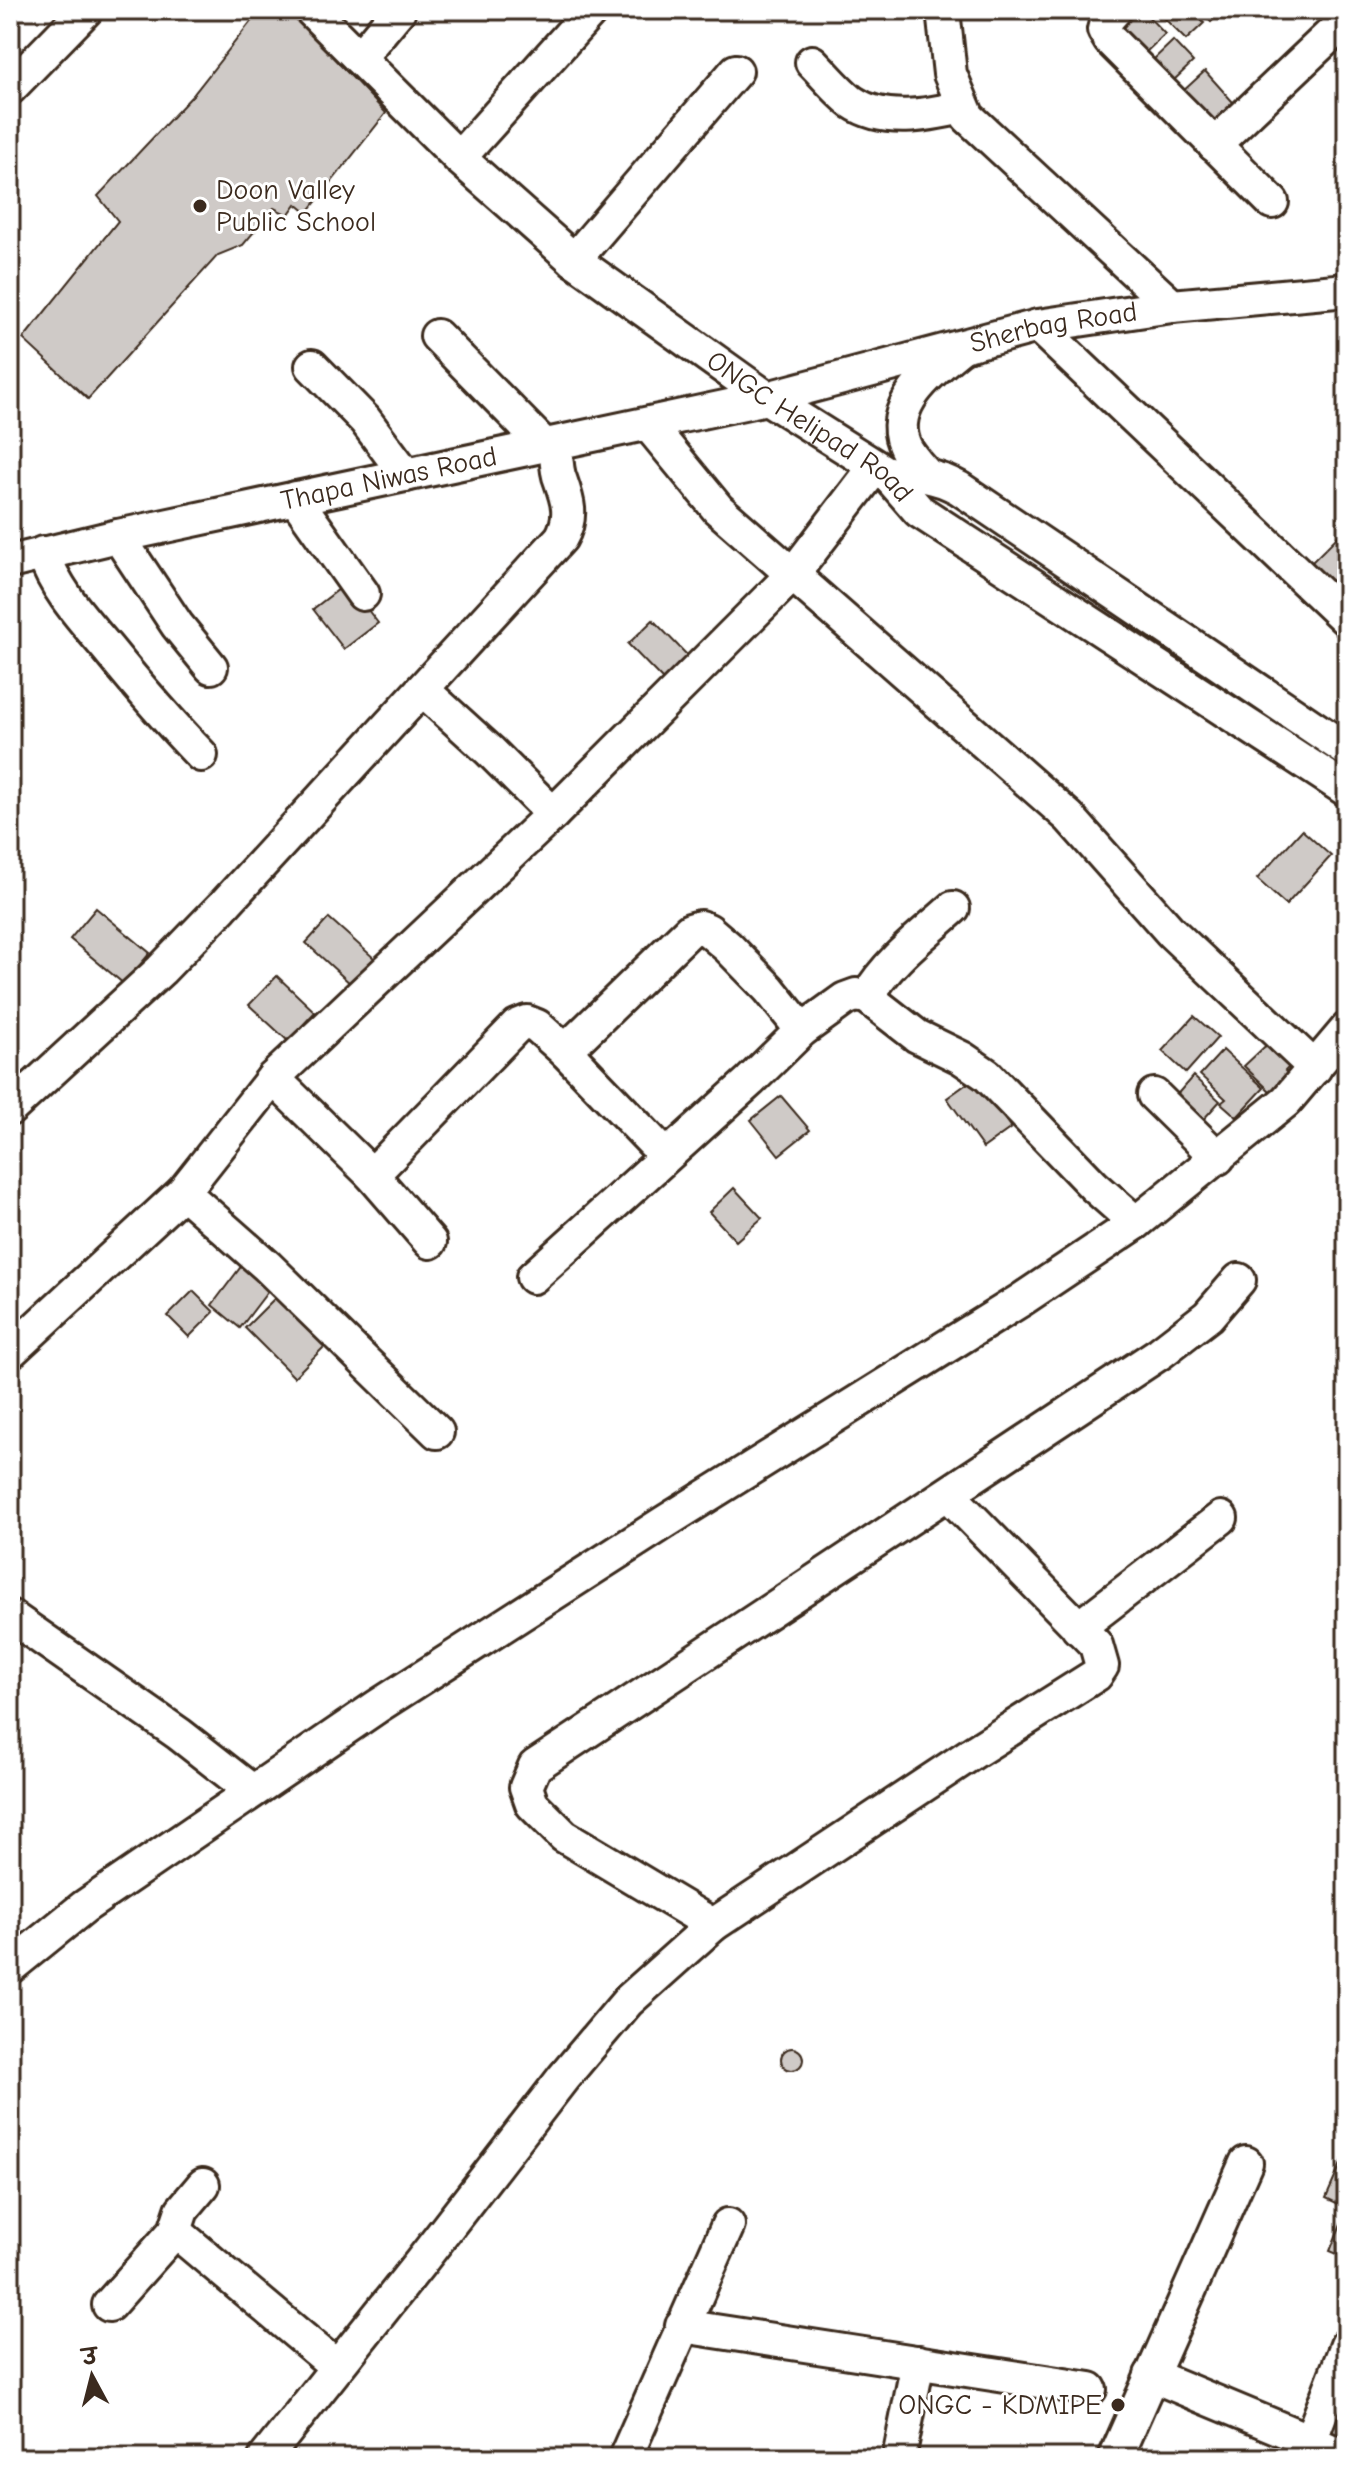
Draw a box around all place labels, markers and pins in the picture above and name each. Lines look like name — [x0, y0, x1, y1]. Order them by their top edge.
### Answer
place label: Doon Valley Public School — [216, 174, 376, 238]
marker: Doon Valley Public School — [191, 197, 209, 215]
place label: ONGC - KDMIPE — [898, 2389, 1102, 2421]
marker: ONGC - KDMIPE — [1109, 2396, 1127, 2414]

